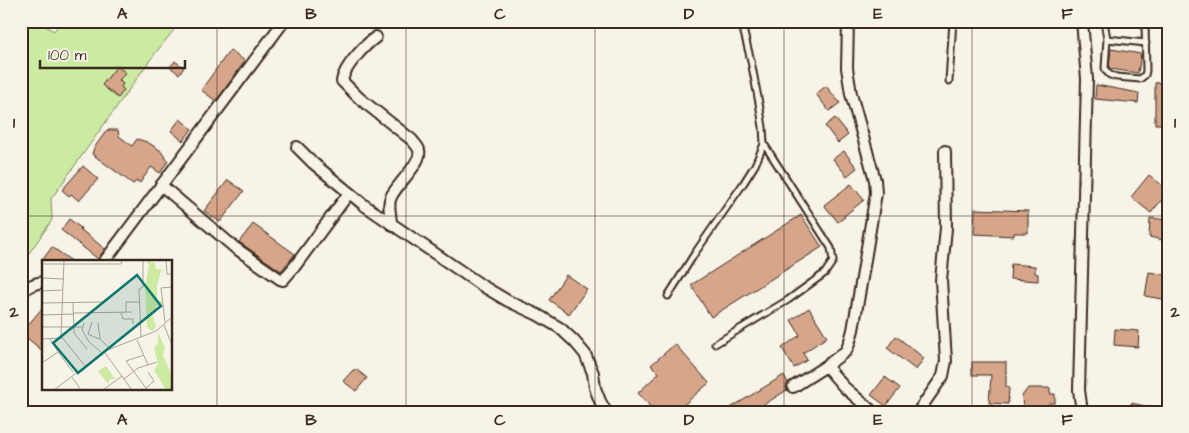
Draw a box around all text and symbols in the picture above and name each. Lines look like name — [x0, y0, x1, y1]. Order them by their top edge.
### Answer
text: A — [117, 3, 128, 25]
text: B — [305, 3, 317, 25]
text: C — [494, 3, 506, 25]
text: D — [684, 3, 695, 25]
text: E — [873, 3, 883, 25]
text: F — [1061, 3, 1073, 25]
scale bar — [40, 38, 185, 70]
text: 100 m — [48, 45, 87, 66]
text: 1 — [13, 112, 16, 134]
text: 1 — [1174, 112, 1177, 134]
inset map — [42, 260, 172, 390]
text: 2 — [8, 301, 19, 323]
text: 2 — [1169, 301, 1180, 323]
text: A — [117, 409, 128, 431]
text: B — [305, 409, 317, 431]
text: C — [494, 409, 506, 431]
text: D — [684, 409, 695, 431]
text: E — [873, 409, 883, 431]
text: F — [1061, 409, 1073, 431]

